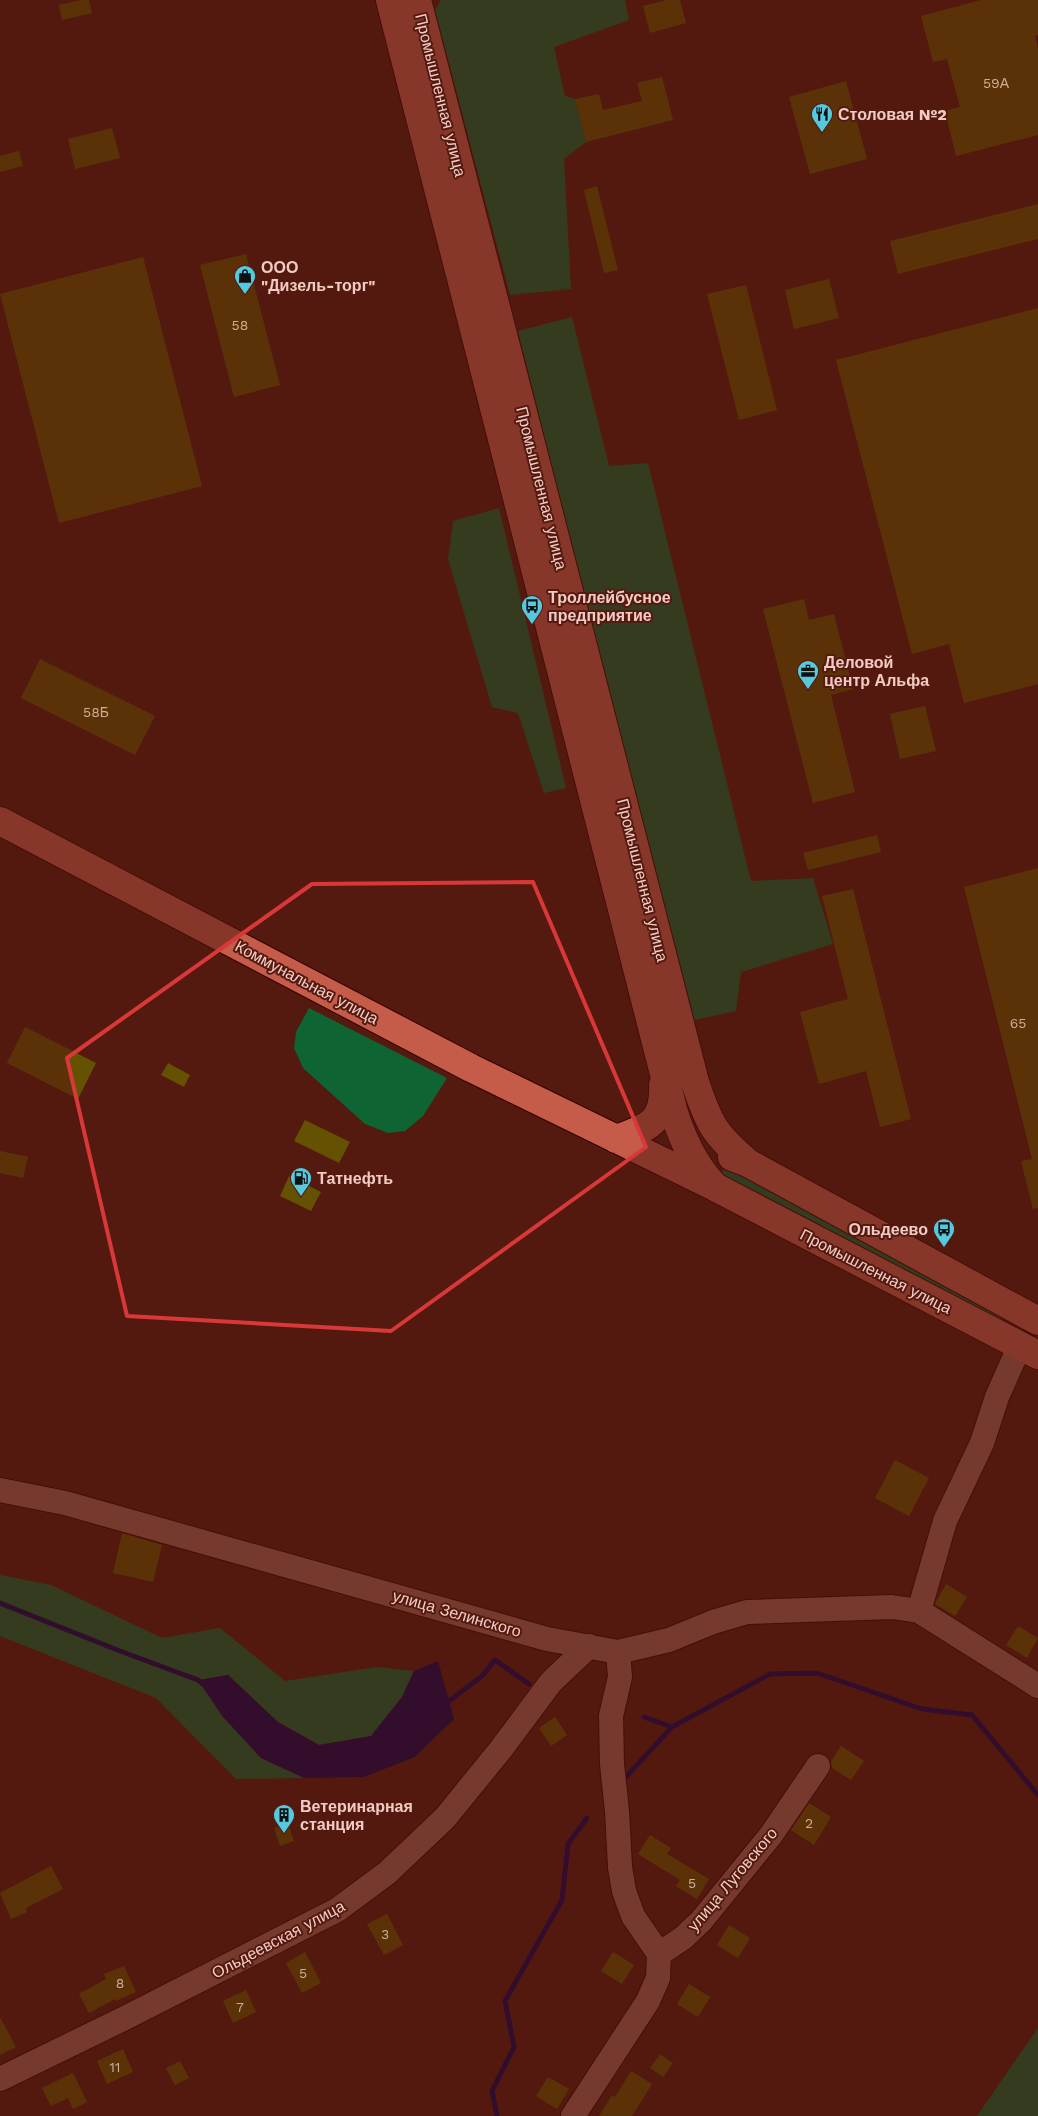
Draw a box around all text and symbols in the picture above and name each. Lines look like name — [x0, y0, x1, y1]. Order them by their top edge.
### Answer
street label: Промышленная улица — [411, 12, 470, 179]
house number: 59А — [983, 75, 1010, 91]
restaurant icon: Столовая №2 — [810, 102, 834, 133]
place label: Столовая №2 — [838, 105, 947, 124]
place label: ООО "Дизель-торг" — [261, 258, 375, 295]
shop icon: ООО "Дизель-торг" — [233, 264, 257, 295]
house number: 58 — [232, 317, 248, 333]
street label: Промышленная улица — [512, 405, 571, 572]
place label: Троллейбусное предприятие — [548, 588, 671, 625]
bus stop icon: Троллейбусное предприятие — [520, 594, 544, 625]
place label: Деловой центр Альфа — [824, 653, 929, 690]
office icon: Деловой центр Альфа — [796, 659, 820, 690]
house number: 58Б — [83, 704, 109, 720]
street label: Промышленная улица — [613, 797, 672, 964]
street label: Коммунальная улица — [232, 937, 382, 1028]
house number: 65 — [1010, 1015, 1026, 1031]
fuel station icon: Татнефть — [289, 1166, 313, 1197]
place label: Татнефть — [317, 1169, 393, 1188]
bus stop icon: Ольдеево — [932, 1217, 956, 1248]
place label: Ольдеево — [848, 1220, 928, 1239]
street label: Промышленная улица — [797, 1225, 955, 1318]
street label: улица Зелинского — [390, 1586, 524, 1641]
place label: Ветеринарная станция — [300, 1797, 413, 1834]
building icon: Ветеринарная станция — [272, 1803, 296, 1834]
house number: 2 — [805, 1815, 813, 1831]
street label: улица Луговского — [684, 1824, 781, 1935]
house number: 5 — [688, 1875, 696, 1891]
street label: Ольдеевская улица — [209, 1896, 348, 1983]
house number: 3 — [381, 1926, 389, 1942]
house number: 5 — [299, 1965, 307, 1981]
house number: 8 — [116, 1975, 124, 1991]
house number: 7 — [236, 1999, 244, 2015]
house number: 11 — [110, 2059, 120, 2075]

